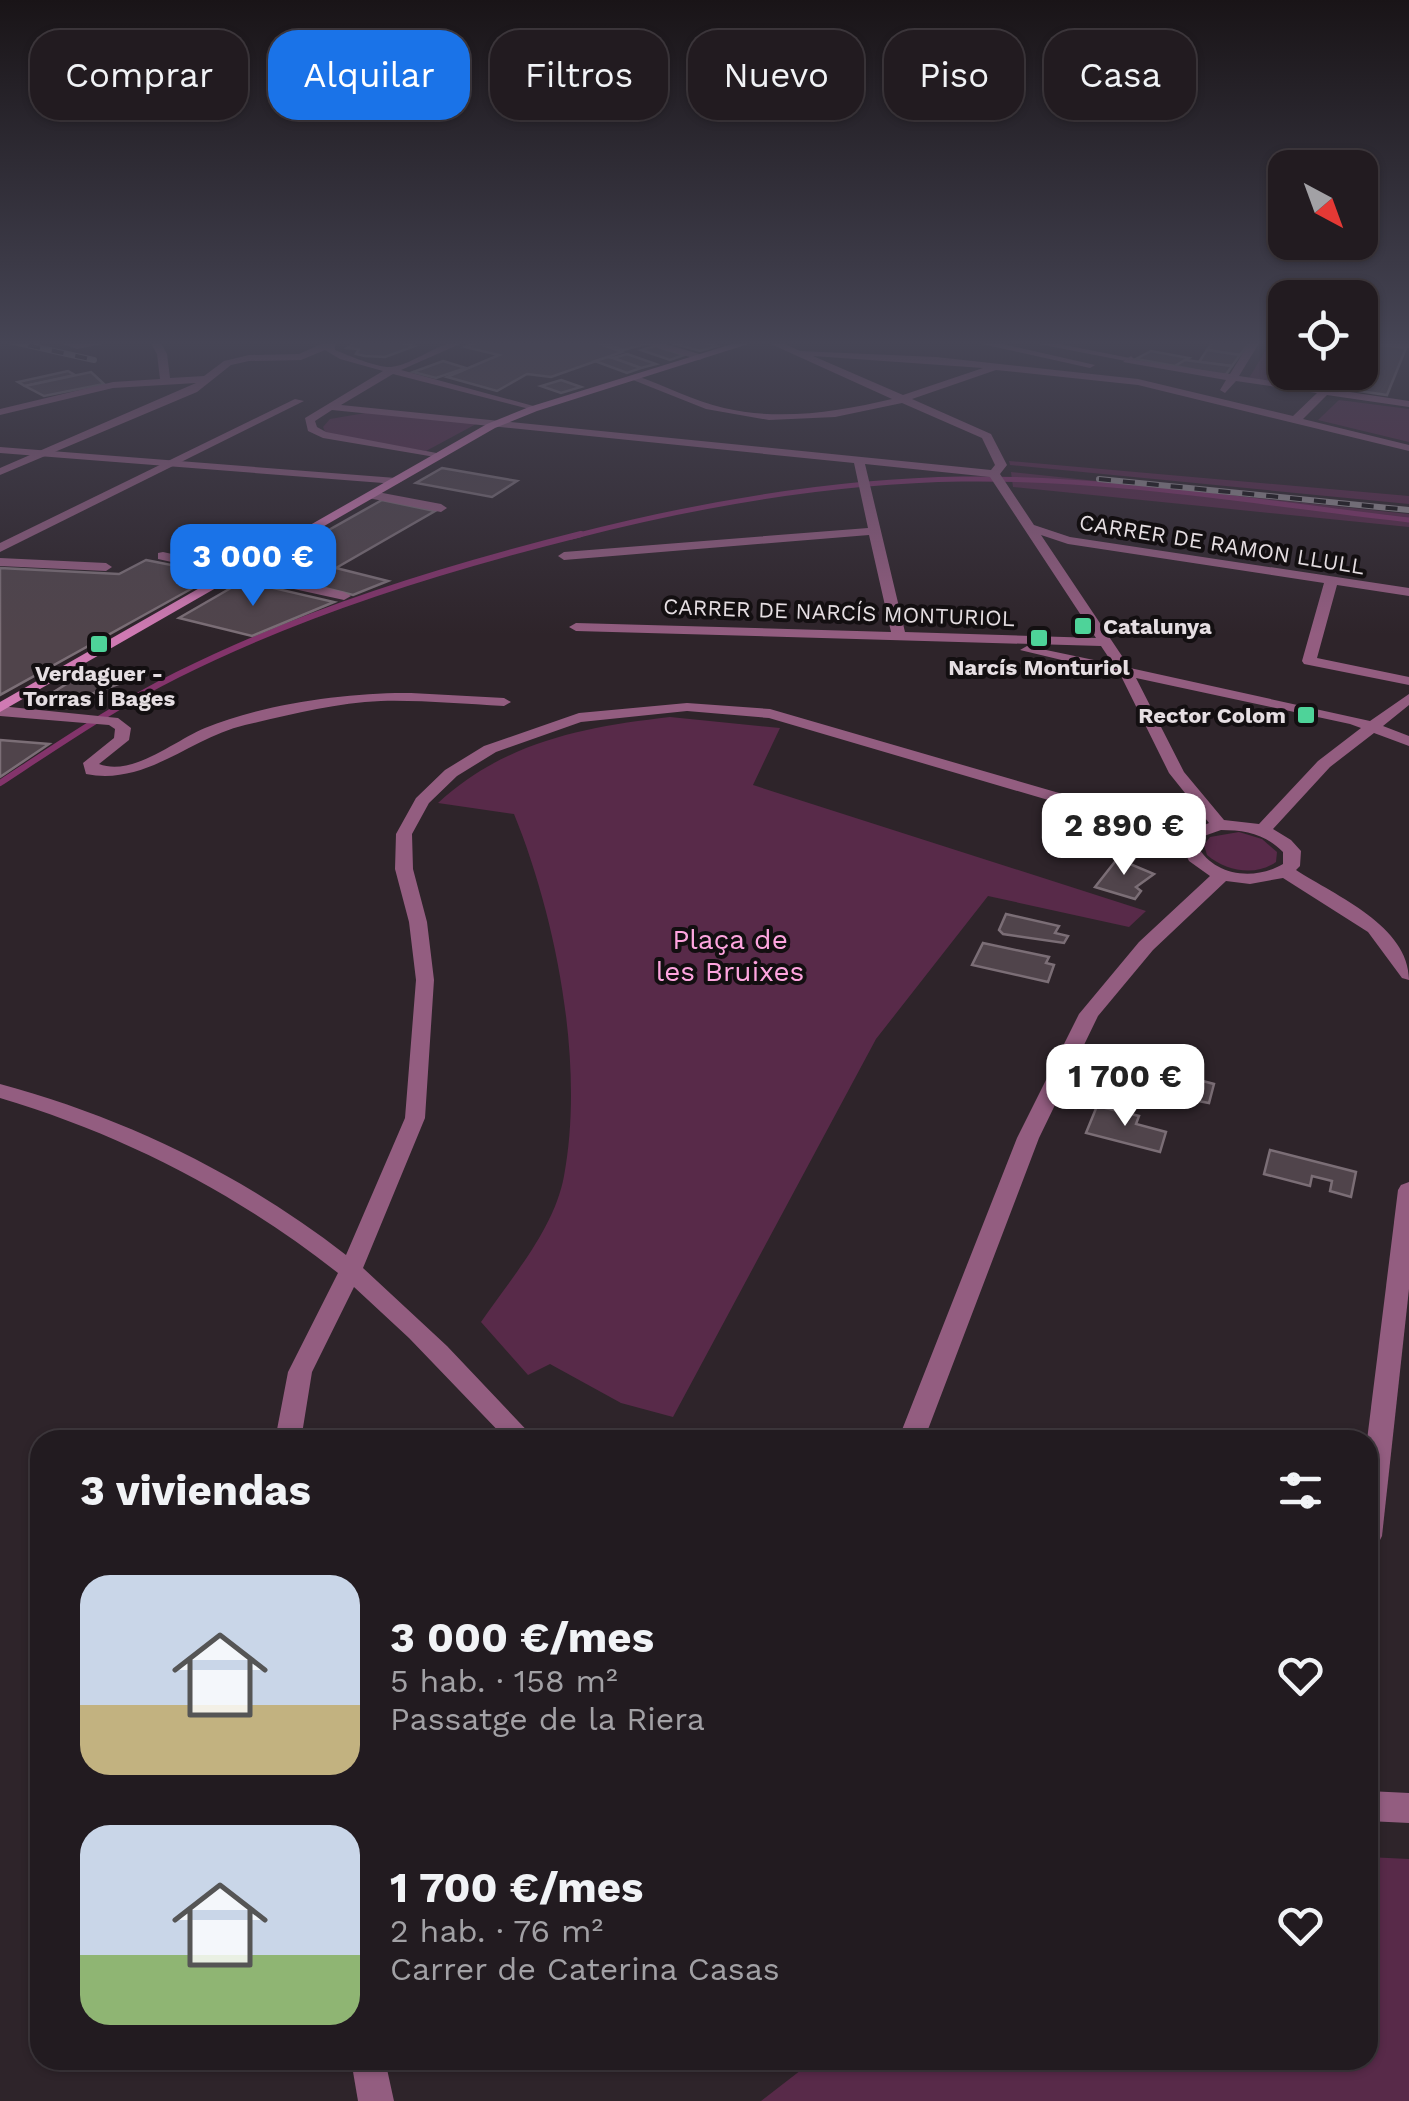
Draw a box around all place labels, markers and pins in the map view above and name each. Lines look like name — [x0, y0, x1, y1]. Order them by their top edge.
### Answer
pin: 3 000 € — [161, 524, 345, 609]
place label: Catalunya — [1103, 614, 1212, 639]
marker: Catalunya — [1072, 615, 1094, 637]
marker: Narcís Monturiol — [1028, 627, 1050, 649]
marker: Verdaguer - Torras i Bages — [88, 633, 110, 655]
place label: Narcís Monturiol — [948, 655, 1130, 680]
place label: Verdaguer - Torras i Bages — [23, 661, 175, 711]
place label: Rector Colom — [1138, 703, 1286, 728]
marker: Rector Colom — [1295, 704, 1317, 726]
pin: 2 890 € — [1032, 793, 1216, 878]
pin: 1 700 € — [1033, 1044, 1217, 1129]

